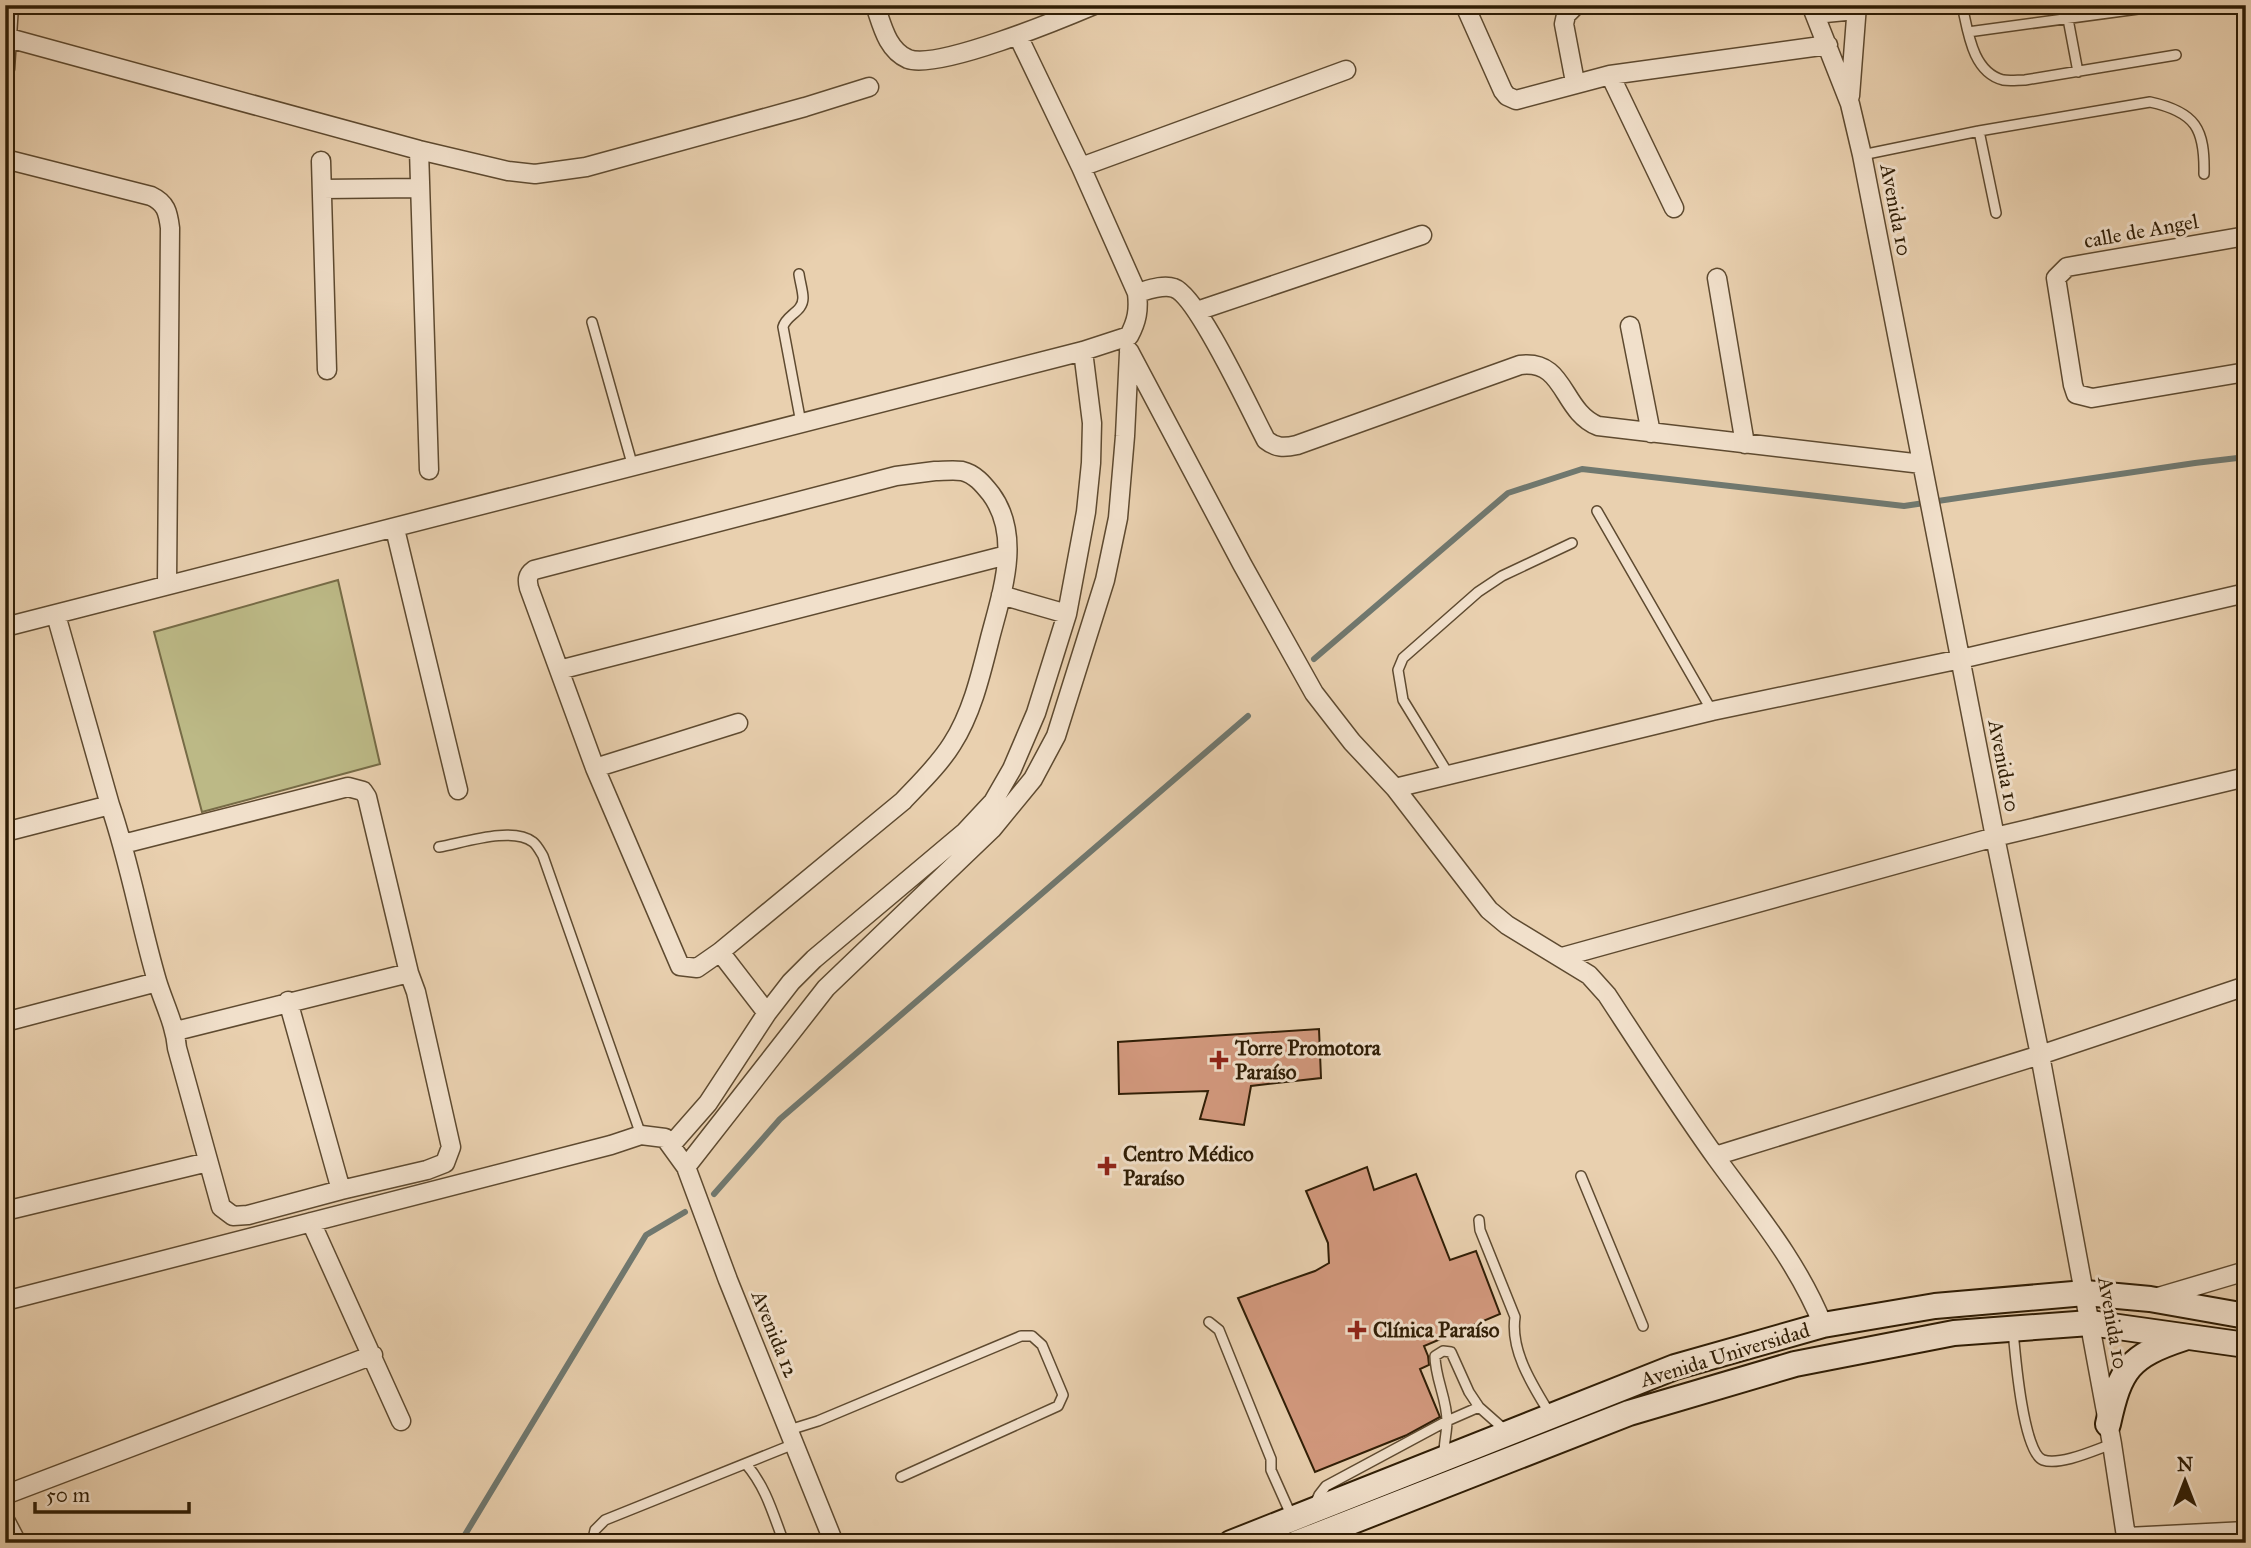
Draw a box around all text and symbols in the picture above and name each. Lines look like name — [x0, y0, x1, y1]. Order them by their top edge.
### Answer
street label: Avenida 10 — [1874, 161, 1918, 258]
street label: calle de Angel — [2082, 208, 2201, 254]
street label: Avenida 10 — [1982, 717, 2026, 814]
place label: Torre Promotora Paraíso — [1234, 1035, 1382, 1085]
marker: Torre Promotora Paraíso — [1209, 1050, 1229, 1070]
place label: Centro Médico Paraíso — [1123, 1141, 1254, 1191]
marker: Centro Médico Paraíso — [1097, 1156, 1117, 1176]
street label: Avenida 10 — [2092, 1274, 2134, 1371]
street label: Avenida 12 — [745, 1286, 804, 1382]
place label: Clínica Paraíso — [1373, 1317, 1500, 1343]
street label: Avenida Universidad — [1636, 1317, 1813, 1393]
marker: Clínica Paraíso — [1347, 1320, 1367, 1340]
north arrow — [2150, 1446, 2220, 1516]
text: N — [2177, 1453, 2193, 1476]
scale bar — [35, 1471, 189, 1515]
text: 50 m — [46, 1482, 91, 1508]

